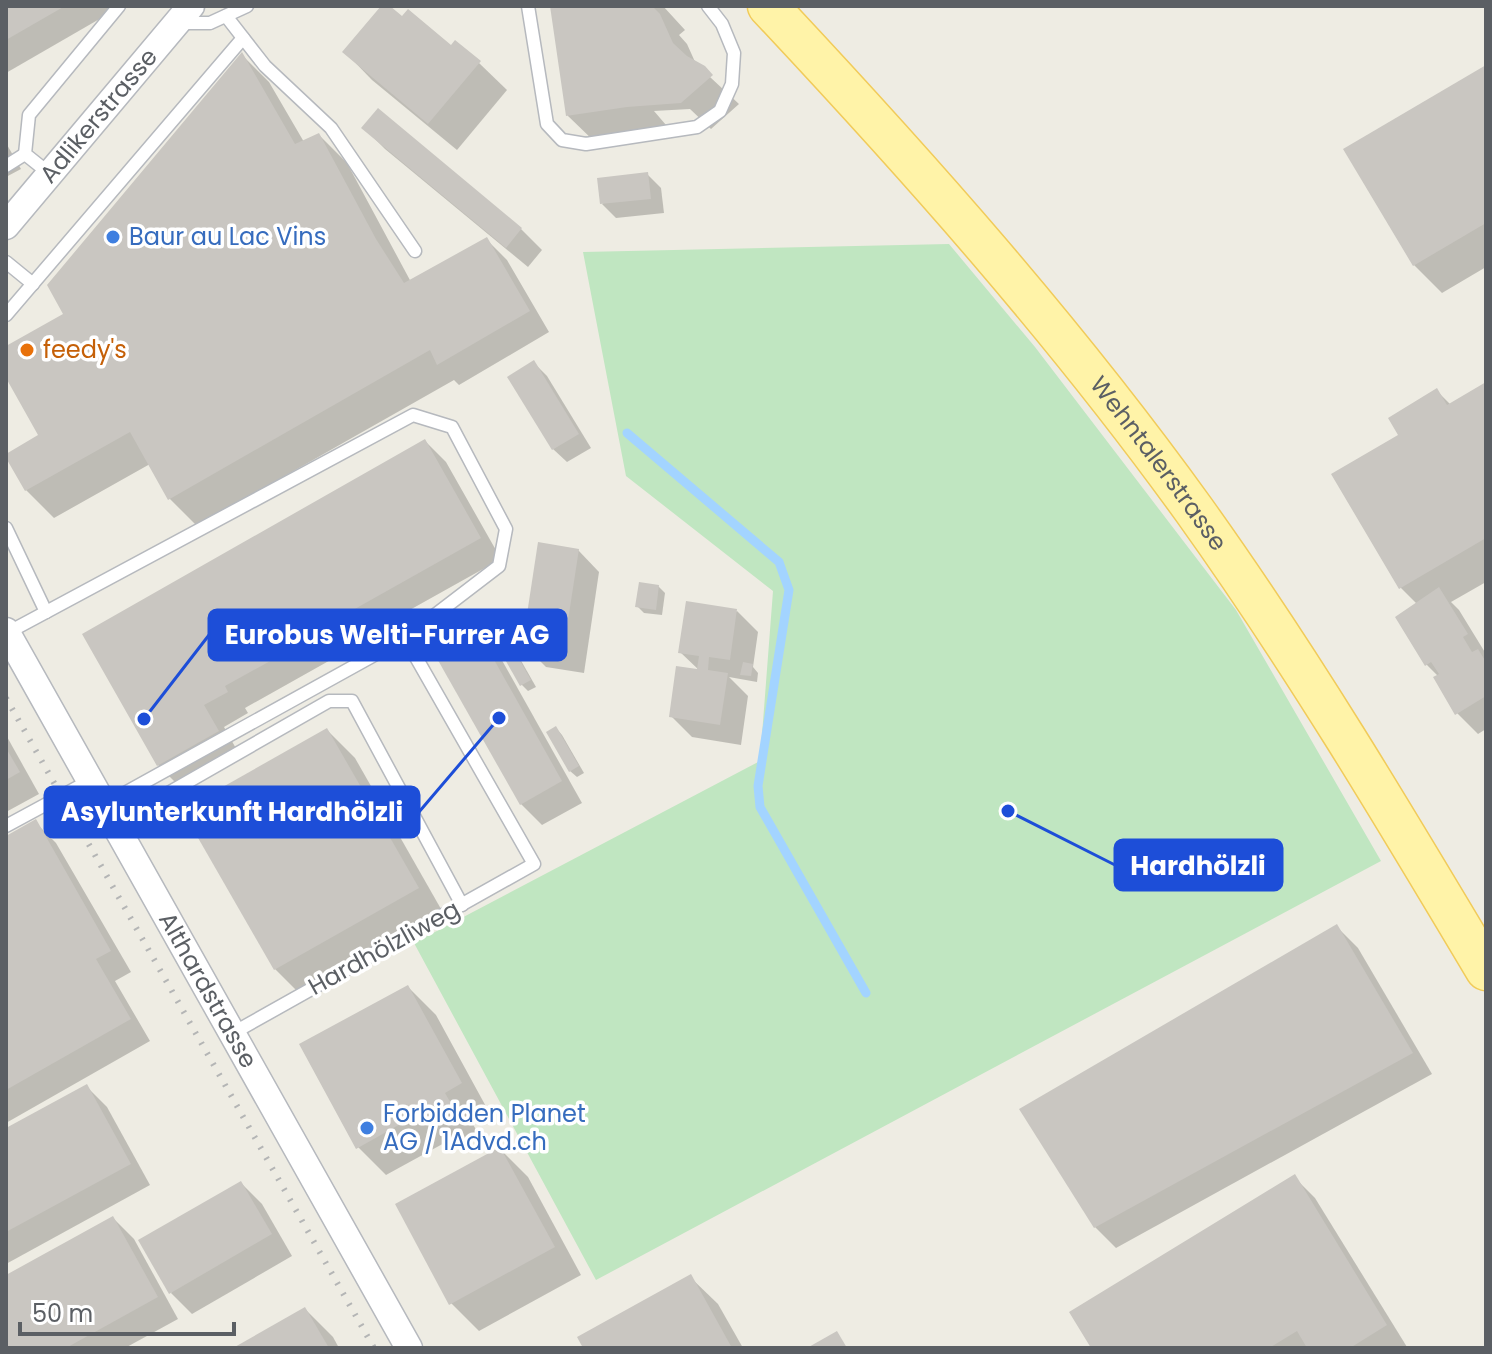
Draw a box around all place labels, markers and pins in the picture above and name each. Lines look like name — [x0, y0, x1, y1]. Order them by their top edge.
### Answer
place label: Baur au Lac Vins — [129, 220, 326, 253]
marker: Baur au Lac Vins — [104, 228, 122, 246]
place label: feedy's — [43, 333, 127, 366]
marker: feedy's — [18, 341, 36, 359]
callout: Eurobus Welti-Furrer AG — [209, 610, 566, 660]
callout: Asylunterkunft Hardhölzli — [45, 787, 419, 837]
callout: Hardhölzli — [1115, 840, 1282, 890]
place label: Forbidden Planet AG / 1Advd.ch — [383, 1097, 586, 1158]
marker: Forbidden Planet AG / 1Advd.ch — [358, 1119, 376, 1137]

